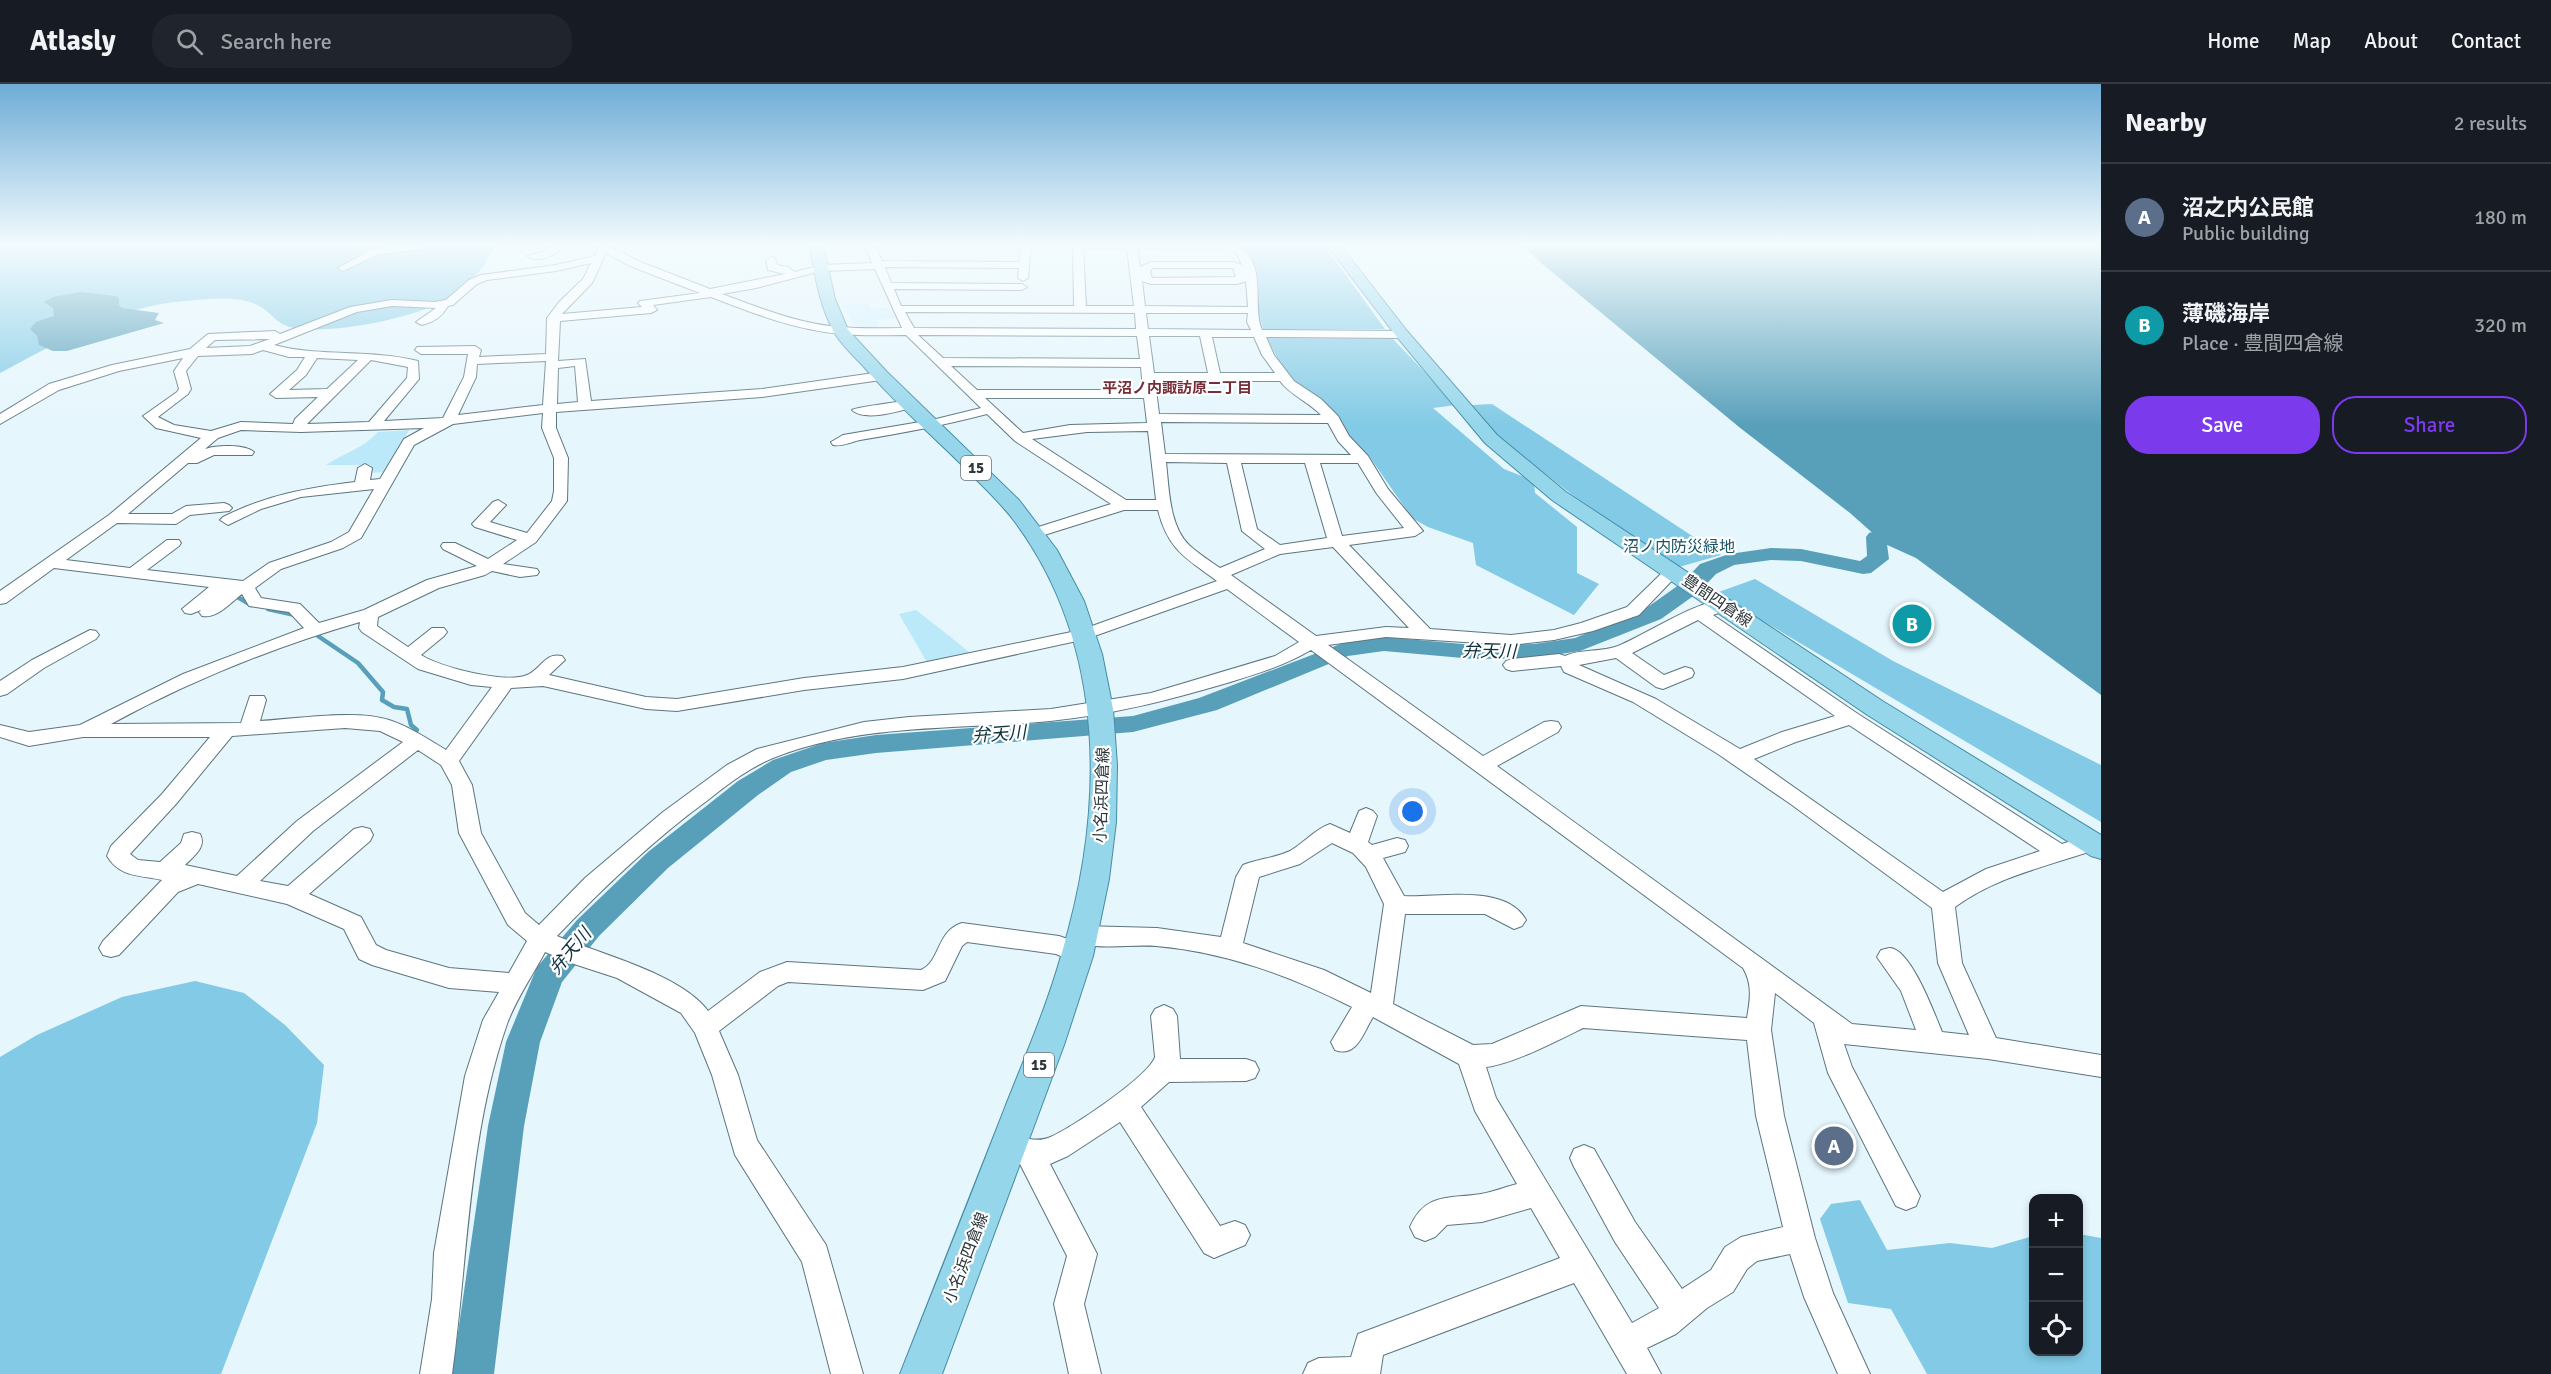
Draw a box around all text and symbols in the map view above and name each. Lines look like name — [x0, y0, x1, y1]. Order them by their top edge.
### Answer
search box — [152, 14, 572, 68]
text: Atlasly — [30, 24, 116, 58]
icon: search — [173, 25, 206, 58]
text: Search here — [221, 28, 332, 55]
text: Home — [2207, 28, 2260, 54]
text: Map — [2293, 28, 2331, 54]
text: About — [2364, 28, 2418, 54]
text: Contact — [2451, 28, 2521, 54]
text: Nearby — [2125, 107, 2206, 139]
text: 2 results — [2454, 111, 2527, 136]
text: 沼之内公民館 — [2182, 194, 2314, 221]
text: A — [2138, 205, 2151, 230]
text: 180 m — [2474, 205, 2527, 230]
text: Public building — [2182, 221, 2310, 246]
text: 薄磯海岸 — [2182, 300, 2270, 327]
text: B — [2138, 313, 2151, 338]
text: 320 m — [2474, 313, 2527, 338]
text: Place · 豊間四倉線 — [2182, 331, 2344, 356]
district label: 平沼ノ内諏訪原二丁目 — [1102, 379, 1252, 397]
button: Save — [2125, 396, 2320, 454]
button: Share — [2332, 396, 2527, 454]
road number: 15 — [961, 456, 991, 480]
park label: 沼ノ内防災緑地 — [1623, 537, 1735, 557]
street label: 豊間四倉線 — [1678, 570, 1756, 632]
pin: B — [1892, 602, 1932, 646]
water label: 弁天川 — [1462, 640, 1518, 663]
water label: 弁天川 — [971, 721, 1029, 747]
street label: 小名浜四倉線 — [1090, 747, 1114, 843]
your location — [1398, 797, 1427, 826]
water label: 弁天川 — [544, 922, 597, 979]
road number: 15 — [1024, 1053, 1054, 1077]
pin: A — [1814, 1124, 1854, 1168]
map controls — [2029, 1194, 2083, 1356]
button: + — [2029, 1194, 2083, 1248]
street label: 小名浜四倉線 — [939, 1210, 993, 1306]
button: − — [2029, 1248, 2083, 1302]
button: locate — [2029, 1302, 2083, 1356]

